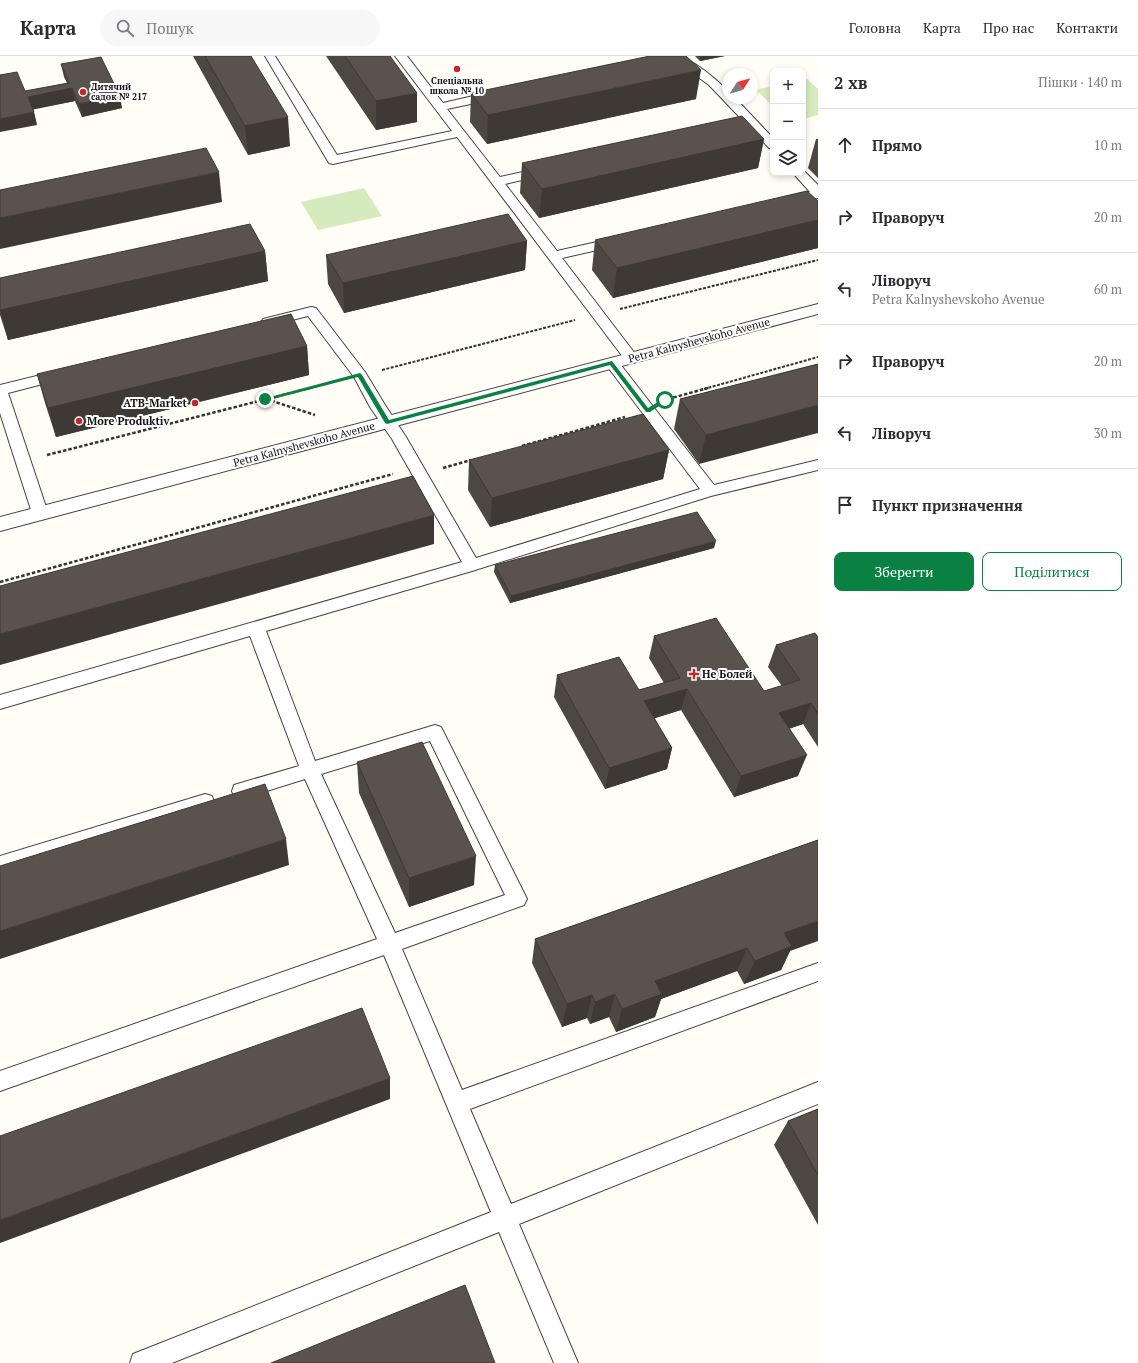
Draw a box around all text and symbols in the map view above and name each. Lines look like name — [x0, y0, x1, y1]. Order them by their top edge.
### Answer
search box — [100, 10, 380, 46]
text: Карта — [20, 15, 76, 40]
icon: search — [114, 17, 136, 39]
text: Пошук — [146, 18, 194, 38]
text: Головна — [849, 18, 901, 37]
text: Карта — [923, 18, 961, 37]
text: Про нас — [983, 18, 1034, 37]
text: Контакти — [1056, 18, 1118, 37]
marker: Спеціальна школа № 10 — [452, 64, 462, 74]
north arrow — [722, 68, 758, 104]
map controls — [770, 68, 806, 176]
button: + — [770, 68, 806, 104]
text: 2 хв — [834, 71, 867, 94]
text: Пішки · 140 m — [1038, 73, 1122, 91]
place label: Спеціальна школа № 10 — [430, 75, 484, 97]
place label: Дитячий садок № 217 — [91, 81, 147, 103]
marker: Дитячий садок № 217 — [78, 87, 88, 97]
button: − — [770, 104, 806, 140]
icon: ahead — [834, 134, 856, 156]
text: Прямо — [872, 135, 922, 155]
text: 10 m — [1094, 136, 1122, 154]
button: layers — [770, 140, 806, 176]
icon: right — [834, 206, 856, 228]
text: Праворуч — [872, 207, 945, 227]
text: 20 m — [1094, 208, 1122, 226]
text: Ліворуч — [872, 270, 931, 290]
icon: left — [834, 278, 856, 300]
text: 60 m — [1094, 280, 1122, 298]
text: Petra Kalnyshevskoho Avenue — [872, 290, 1044, 308]
street label: Petra Kalnyshevskoho Avenue — [627, 314, 772, 366]
icon: right — [834, 350, 856, 372]
text: Праворуч — [872, 351, 945, 371]
text: 20 m — [1094, 352, 1122, 370]
route end — [256, 390, 274, 408]
route start — [656, 391, 674, 409]
place label: ATB-Market — [123, 396, 188, 410]
marker: ATB-Market — [190, 398, 200, 408]
place label: More Produktiv — [87, 414, 170, 428]
marker: More Produktiv — [74, 416, 84, 426]
street label: Petra Kalnyshevskoho Avenue — [232, 418, 377, 470]
icon: left — [834, 422, 856, 444]
text: Ліворуч — [872, 423, 931, 443]
text: 30 m — [1094, 424, 1122, 442]
icon: arrive — [834, 494, 856, 516]
text: Пункт призначення — [872, 495, 1023, 515]
button: Зберегти — [834, 552, 974, 591]
button: Поділитися — [982, 552, 1122, 591]
place label: Не Болей — [702, 667, 753, 681]
marker: Не Болей — [689, 669, 699, 679]

